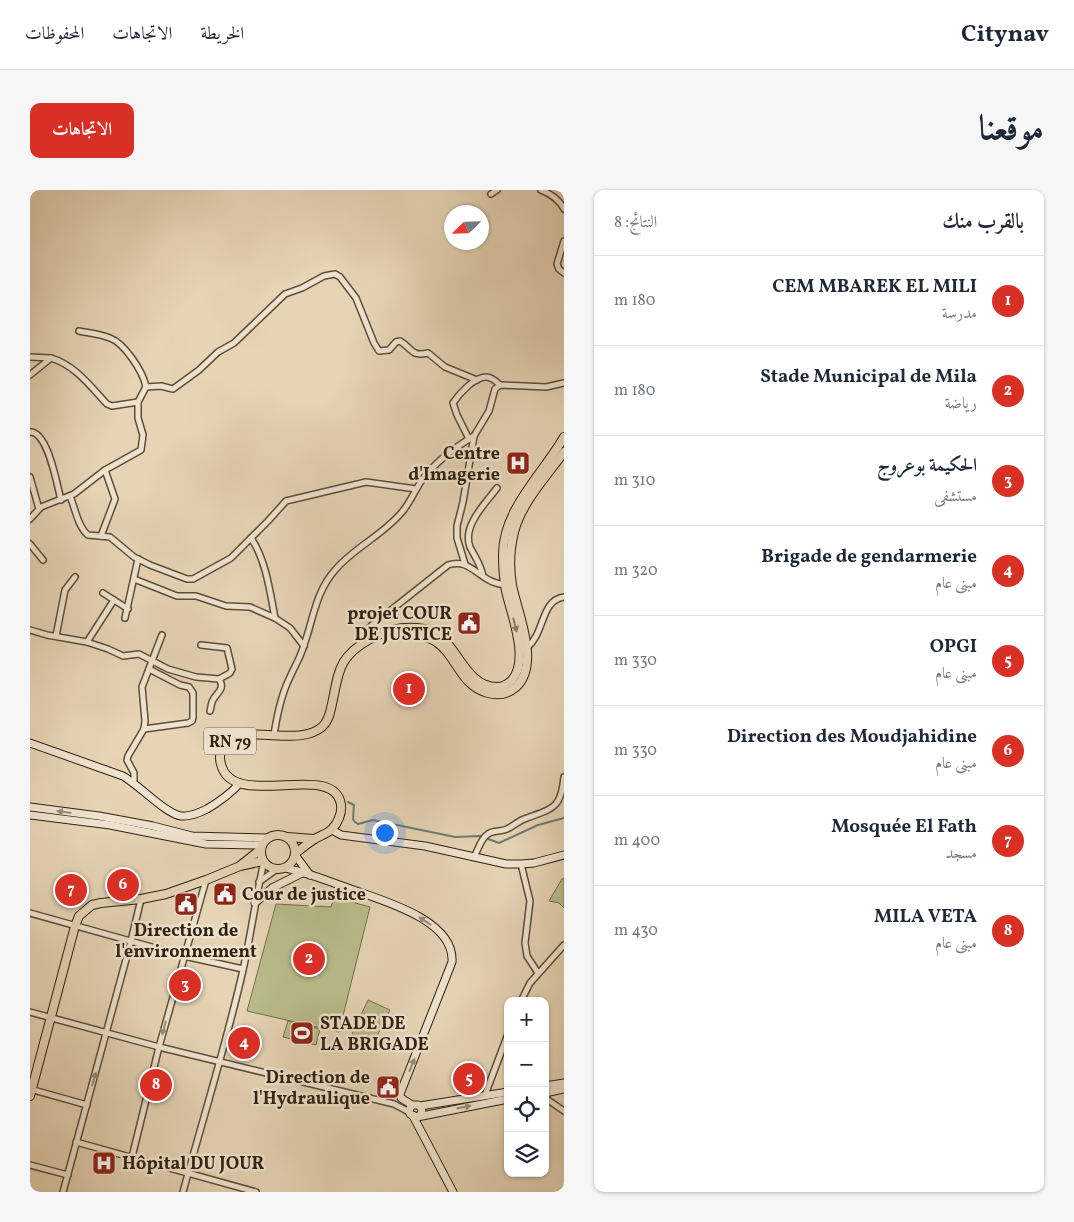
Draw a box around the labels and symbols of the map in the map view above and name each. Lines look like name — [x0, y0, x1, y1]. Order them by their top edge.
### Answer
north arrow — [444, 205, 489, 250]
place label: Centre d'Imagerie — [408, 442, 500, 488]
hospital icon: Centre d'Imagerie — [505, 450, 531, 476]
place label: projet COUR DE JUSTICE — [347, 602, 452, 648]
public building icon: projet COUR DE JUSTICE — [456, 610, 482, 636]
one-way arrow — [511, 618, 519, 633]
pin: 1 — [393, 670, 425, 708]
road number: RN 79 — [204, 728, 256, 754]
one-way arrow — [56, 807, 72, 815]
your location — [372, 820, 398, 846]
pin: 6 — [107, 866, 139, 904]
pin: 7 — [55, 871, 87, 909]
public building icon: Cour de justice — [212, 881, 238, 907]
place label: Cour de justice — [242, 883, 366, 908]
public building icon: Direction de l'environnement — [173, 891, 199, 917]
one-way arrow — [419, 916, 432, 926]
place label: Direction de l'environnement — [115, 919, 257, 965]
pin: 2 — [293, 940, 325, 978]
pin: 3 — [169, 966, 201, 1004]
place label: STADE DE LA BRIGADE — [320, 1012, 429, 1058]
one-way arrow — [160, 1020, 168, 1036]
sports icon: STADE DE LA BRIGADE — [289, 1020, 315, 1046]
pin: 4 — [228, 1024, 260, 1062]
one-way arrow — [408, 1058, 416, 1072]
pin: 5 — [453, 1060, 485, 1098]
pin: 8 — [140, 1066, 172, 1104]
place label: Direction de l'Hydraulique — [253, 1066, 370, 1112]
one-way arrow — [90, 1071, 98, 1086]
public building icon: Direction de l'Hydraulique — [375, 1074, 401, 1100]
one-way arrow — [456, 1103, 471, 1111]
hospital icon: Hôpital DU JOUR — [91, 1150, 117, 1176]
place label: Hôpital DU JOUR — [122, 1152, 265, 1177]

